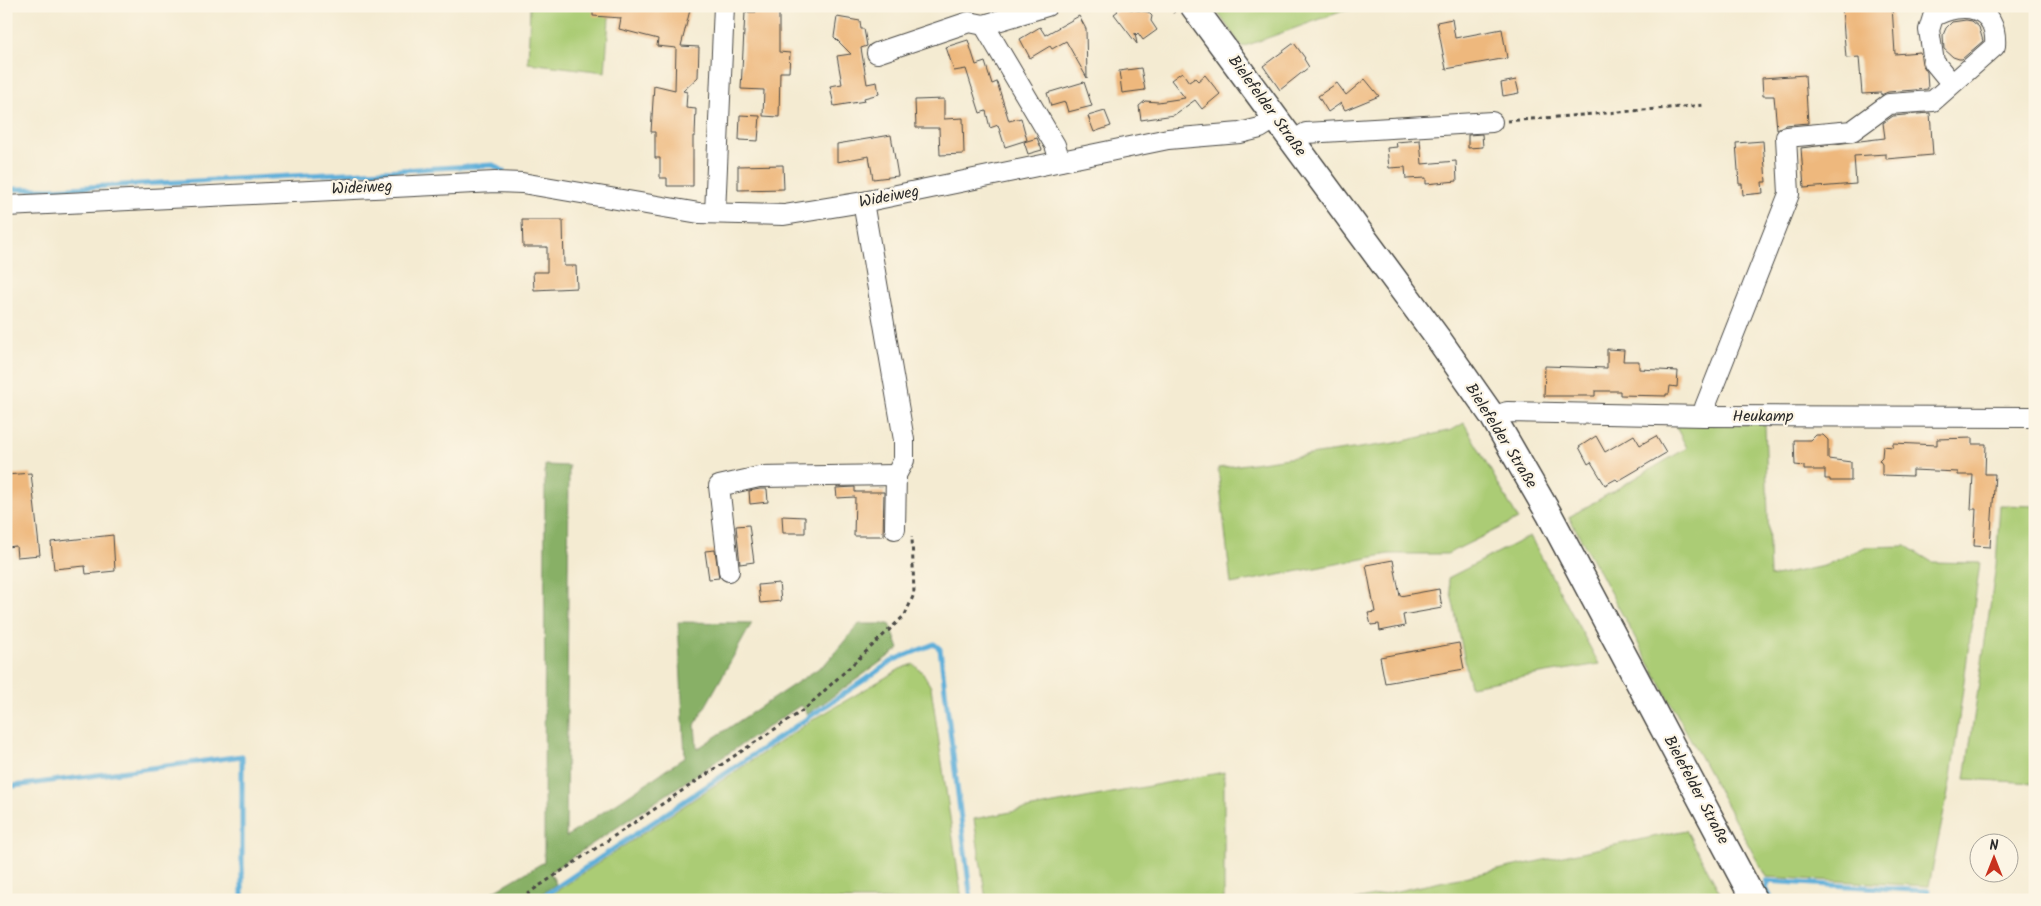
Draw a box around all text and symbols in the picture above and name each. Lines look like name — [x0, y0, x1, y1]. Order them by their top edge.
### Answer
street label: Bielefelder Straße — [1222, 50, 1312, 162]
street label: Wideiweg — [331, 174, 393, 202]
street label: Wideiweg — [857, 179, 921, 215]
street label: Bielefelder Straße — [1458, 378, 1544, 494]
street label: Heukamp — [1732, 404, 1794, 429]
street label: Bielefelder Straße — [1657, 731, 1735, 849]
north arrow — [1968, 834, 2018, 884]
text: N — [1990, 835, 1999, 857]

